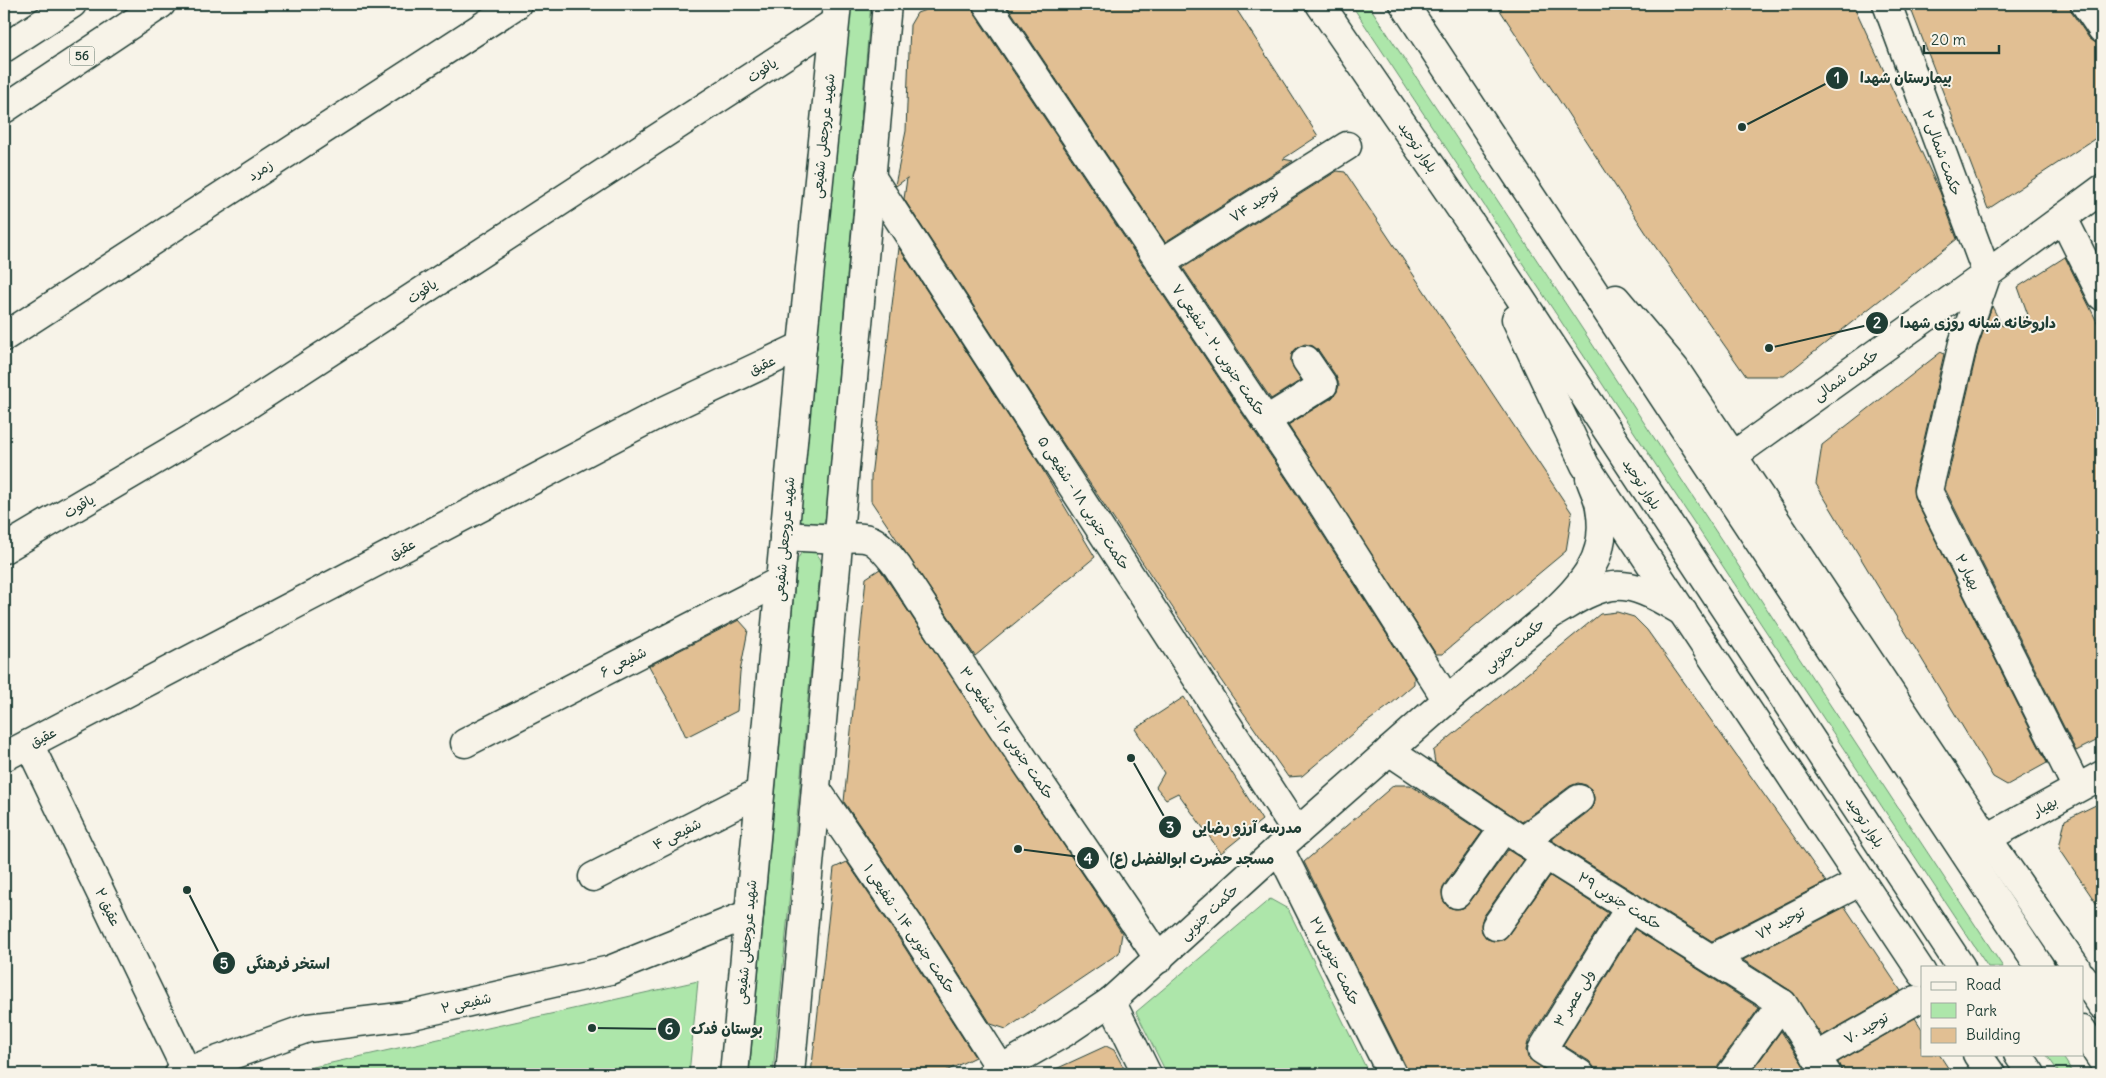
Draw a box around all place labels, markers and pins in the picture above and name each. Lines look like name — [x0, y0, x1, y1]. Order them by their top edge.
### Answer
callout: بیمارستان شهدا — [1825, 63, 1962, 93]
callout: داروخانه شبانه روزی شهدا — [1865, 308, 2066, 338]
callout: مدرسه آرزو رضایی — [1157, 812, 1312, 842]
callout: مسجد حضرت ابوالفضل (ع) — [1075, 843, 1285, 873]
callout: استخر فرهنگی — [211, 948, 340, 978]
callout: بوستان فدک — [656, 1014, 773, 1044]

